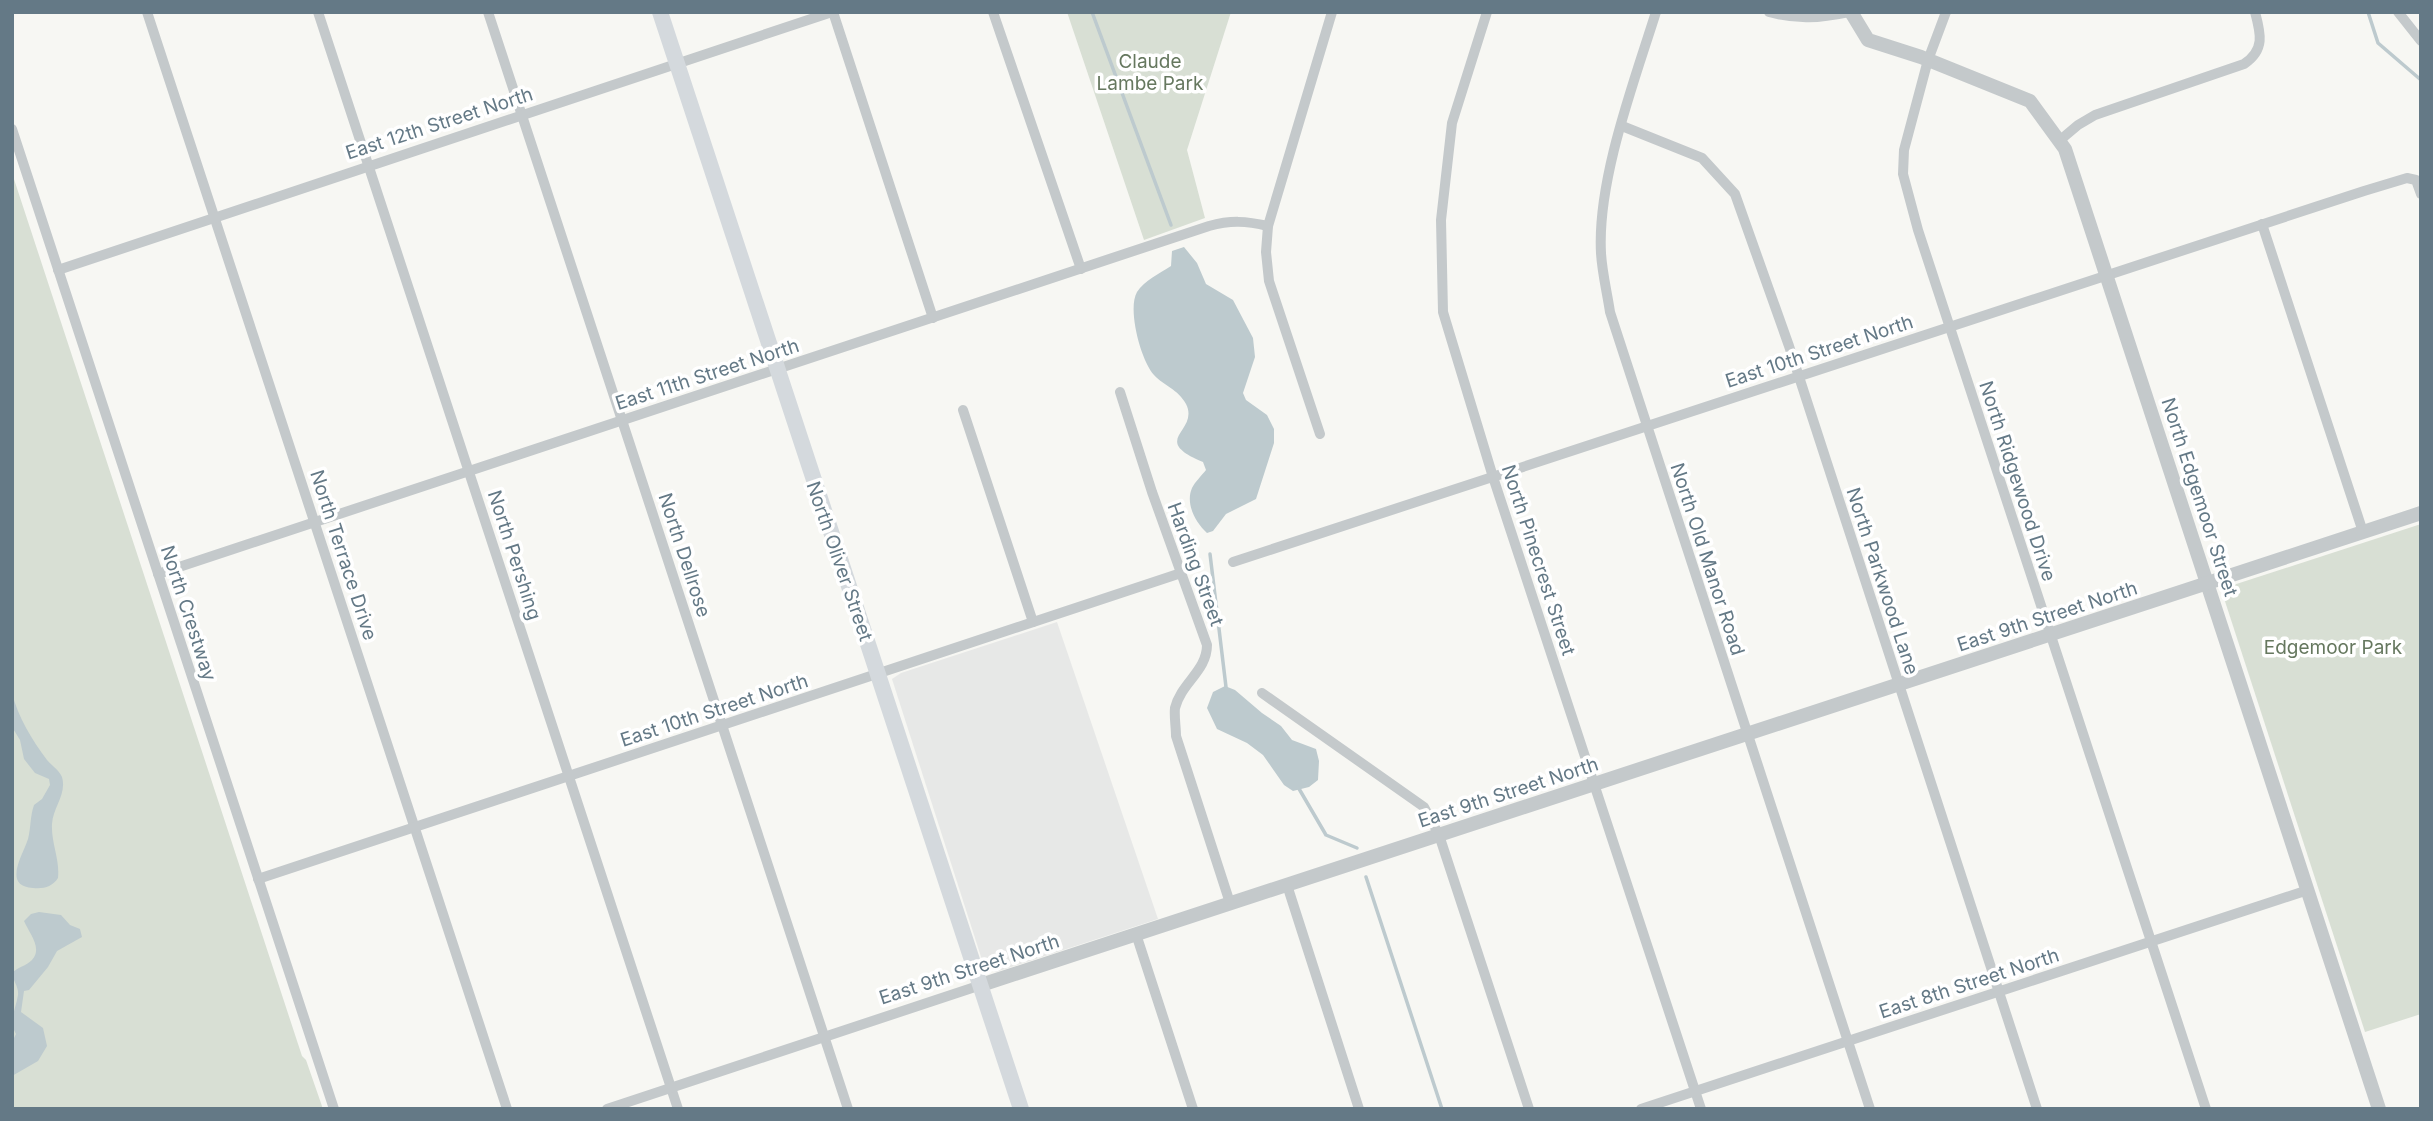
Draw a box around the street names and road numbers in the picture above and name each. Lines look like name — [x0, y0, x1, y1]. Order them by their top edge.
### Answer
street label: East 12th Street North — [343, 82, 536, 165]
street label: East 10th Street North — [1722, 310, 1916, 393]
street label: East 11th Street North — [612, 334, 802, 415]
street label: North Ridgewood Drive — [1974, 378, 2061, 584]
street label: North Edgemoor Street — [2157, 395, 2242, 599]
street label: North Old Manor Road — [1666, 460, 1749, 658]
street label: North Pinecrest Street — [1497, 462, 1580, 658]
street label: North Terrace Drive — [305, 467, 382, 643]
street label: North Oliver Street — [801, 478, 878, 644]
street label: North Parkwood Lane — [1841, 485, 1924, 678]
street label: North Pershing — [483, 487, 546, 623]
street label: North Dellrose — [654, 490, 715, 620]
street label: Harding Street — [1163, 499, 1229, 629]
street label: North Crestway — [156, 543, 221, 684]
street label: East 9th Street North — [1954, 576, 2140, 656]
street label: East 10th Street North — [617, 669, 811, 752]
street label: East 9th Street North — [1415, 752, 1601, 832]
street label: East 9th Street North — [876, 929, 1062, 1009]
street label: East 8th Street North — [1876, 944, 2062, 1023]

